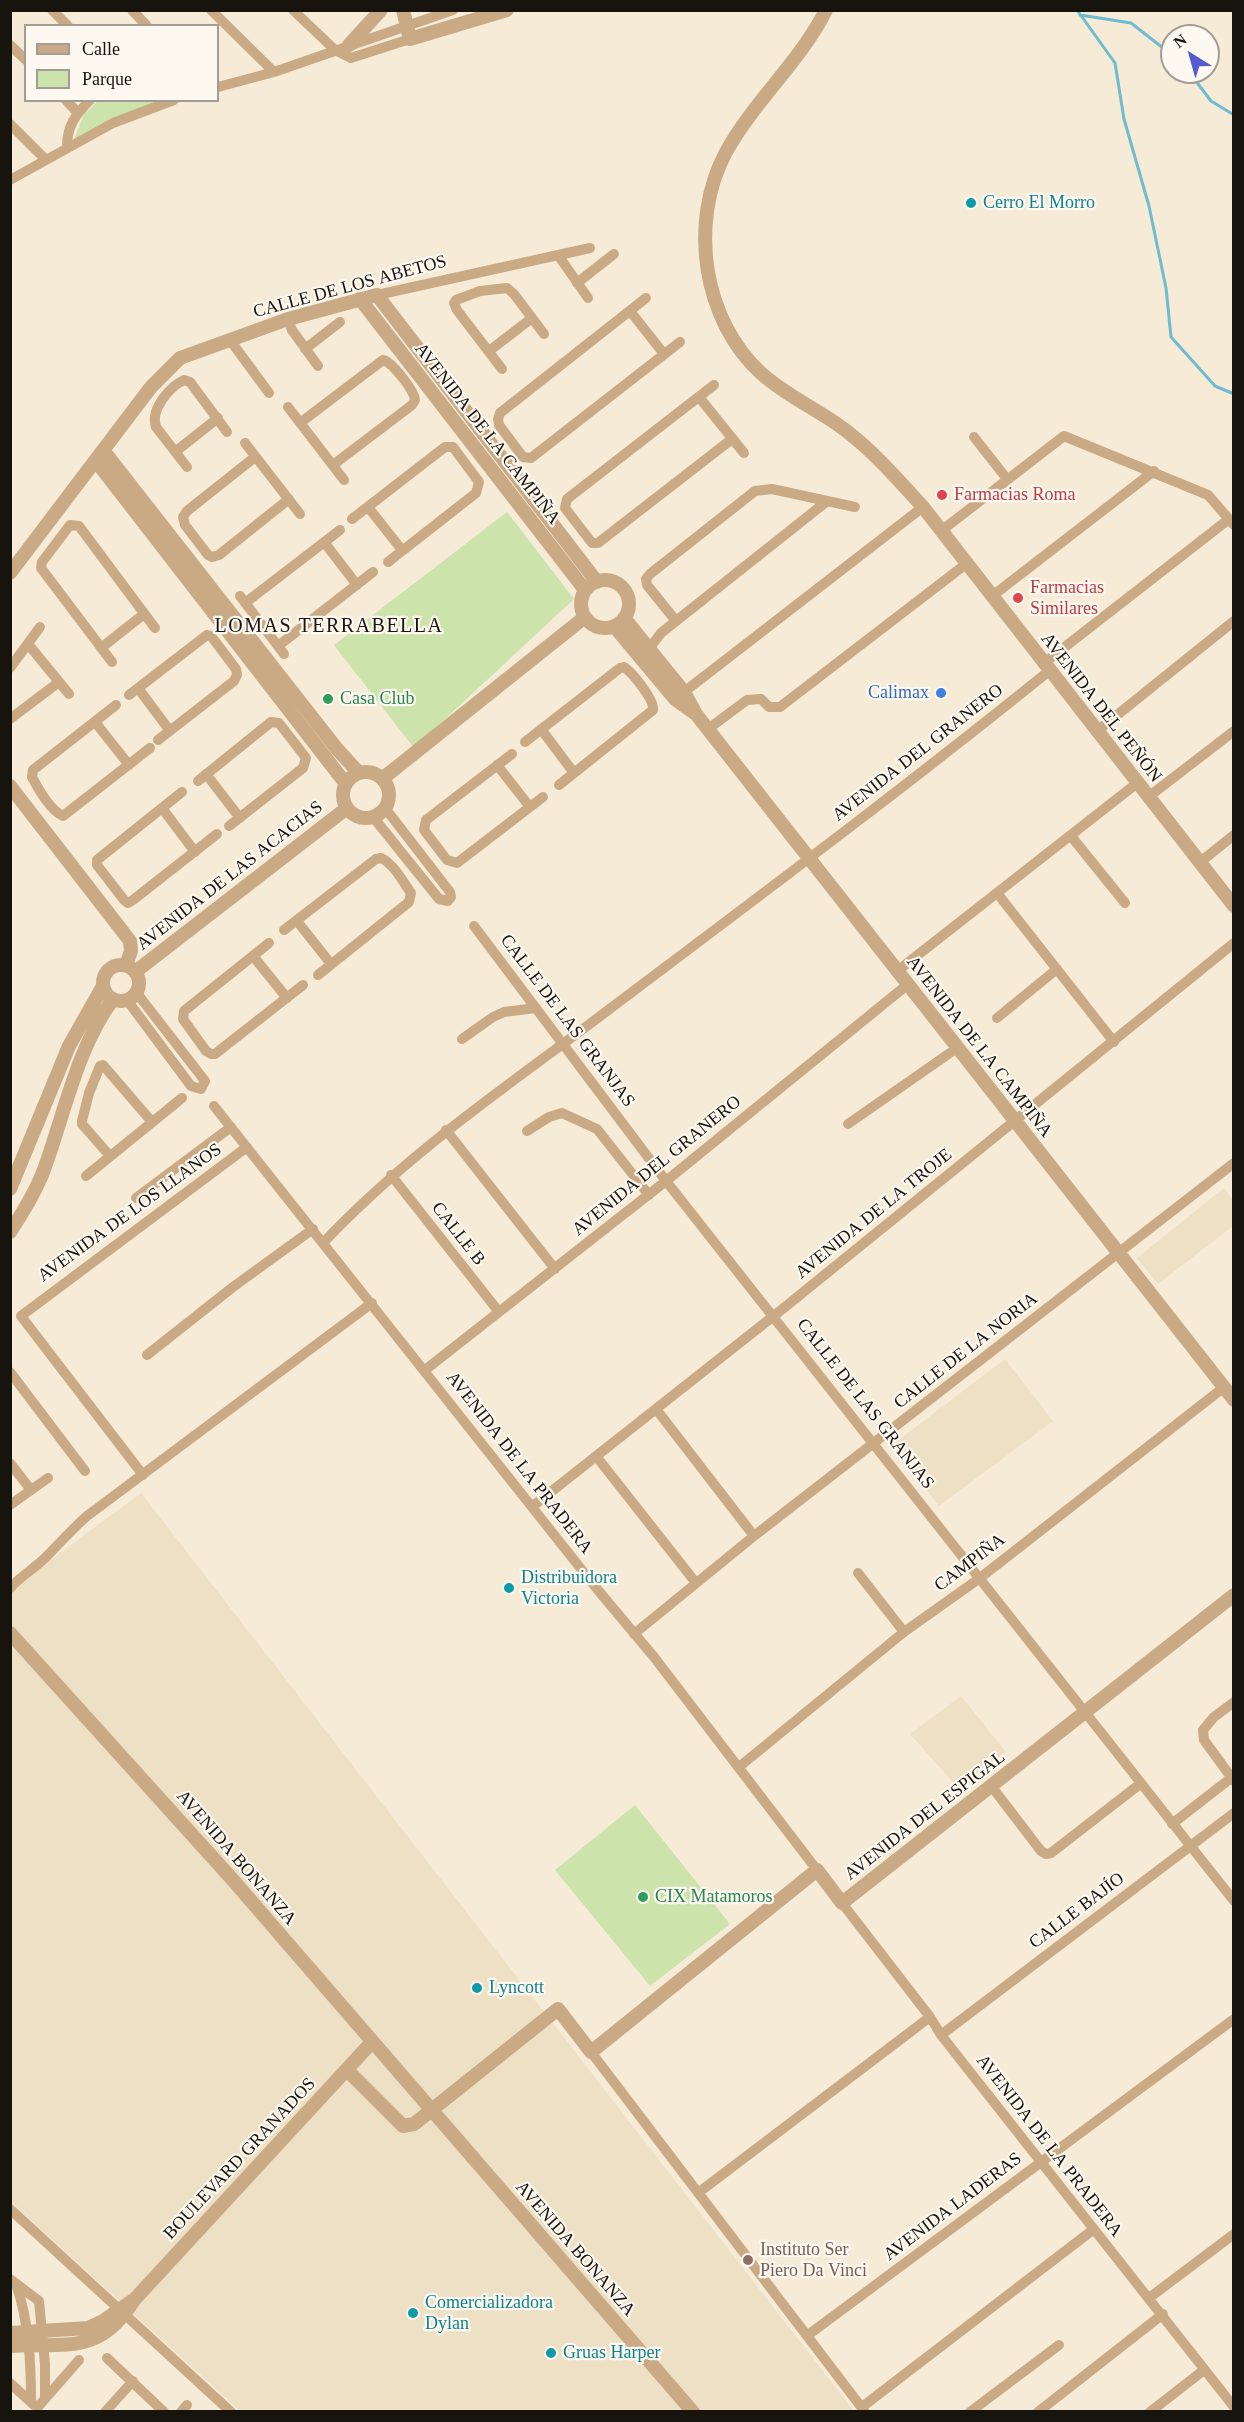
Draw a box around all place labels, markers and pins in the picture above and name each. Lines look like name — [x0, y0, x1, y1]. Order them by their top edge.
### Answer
place label: Cerro El Morro — [983, 192, 1095, 214]
marker: Cerro El Morro — [964, 196, 978, 210]
place label: Farmacias Roma — [954, 484, 1075, 506]
marker: Farmacias Roma — [935, 488, 949, 502]
place label: Farmacias Similares — [1030, 577, 1104, 620]
marker: Farmacias Similares — [1011, 591, 1025, 605]
place label: Calimax — [868, 682, 929, 704]
marker: Calimax — [934, 686, 948, 700]
place label: Casa Club — [340, 688, 414, 710]
marker: Casa Club — [321, 692, 335, 706]
place label: Distribuidora Victoria — [521, 1567, 617, 1610]
marker: Distribuidora Victoria — [502, 1581, 516, 1595]
place label: CIX Matamoros — [655, 1886, 772, 1908]
marker: CIX Matamoros — [636, 1890, 650, 1904]
place label: Lyncott — [489, 1977, 544, 1999]
marker: Lyncott — [470, 1981, 484, 1995]
place label: Instituto Ser Piero Da Vinci — [760, 2239, 867, 2282]
marker: Instituto Ser Piero Da Vinci — [741, 2253, 755, 2267]
place label: Comercializadora Dylan — [425, 2292, 553, 2334]
marker: Comercializadora Dylan — [406, 2306, 420, 2320]
place label: Gruas Harper — [563, 2342, 660, 2364]
marker: Gruas Harper — [544, 2346, 558, 2360]

